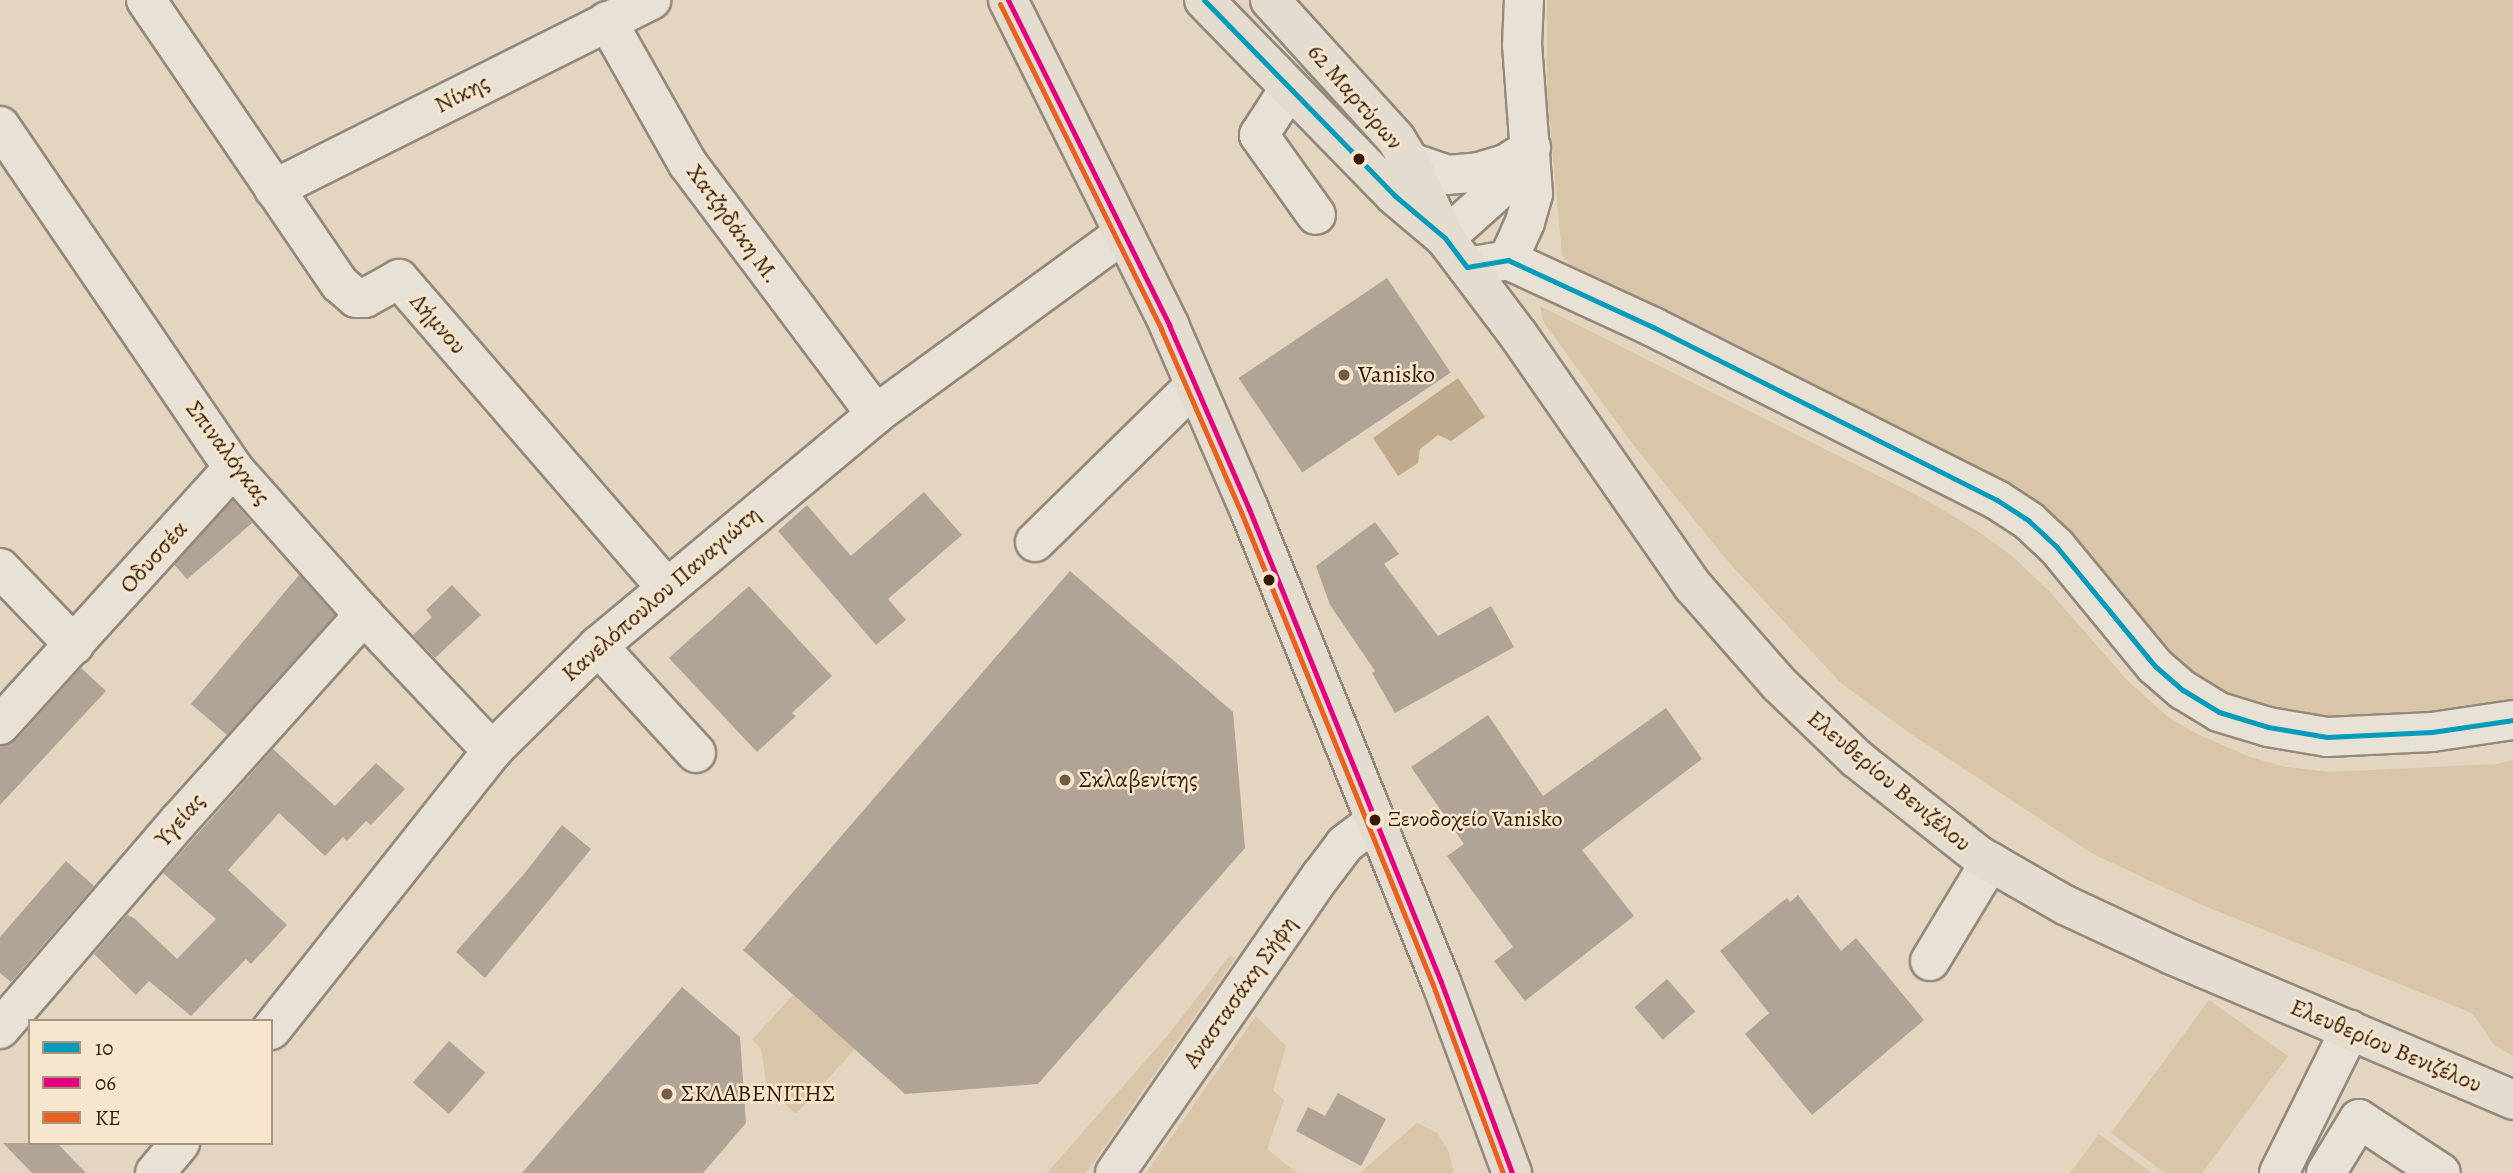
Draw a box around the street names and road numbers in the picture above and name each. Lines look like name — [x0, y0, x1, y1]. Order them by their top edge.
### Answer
street label: 62 Μαρτύρων — [1301, 38, 1409, 156]
street label: Νίκης — [430, 68, 494, 120]
street label: Χατζηδάκη Μ. — [680, 159, 786, 289]
street label: Λήμνου — [404, 288, 472, 360]
street label: Σπιναλόγκας — [180, 395, 276, 511]
street label: Κανελόπουλου Παναγιώτη — [556, 500, 766, 688]
street label: Οδυσσέα — [114, 515, 194, 599]
street label: Ελευθερίου Βενιζέλου — [1801, 704, 1977, 858]
street label: Υγείας — [149, 787, 211, 853]
street label: Αναστασάκη Σήφη — [1177, 911, 1303, 1073]
street label: Ελευθερίου Βενιζέλου — [2286, 993, 2486, 1099]

